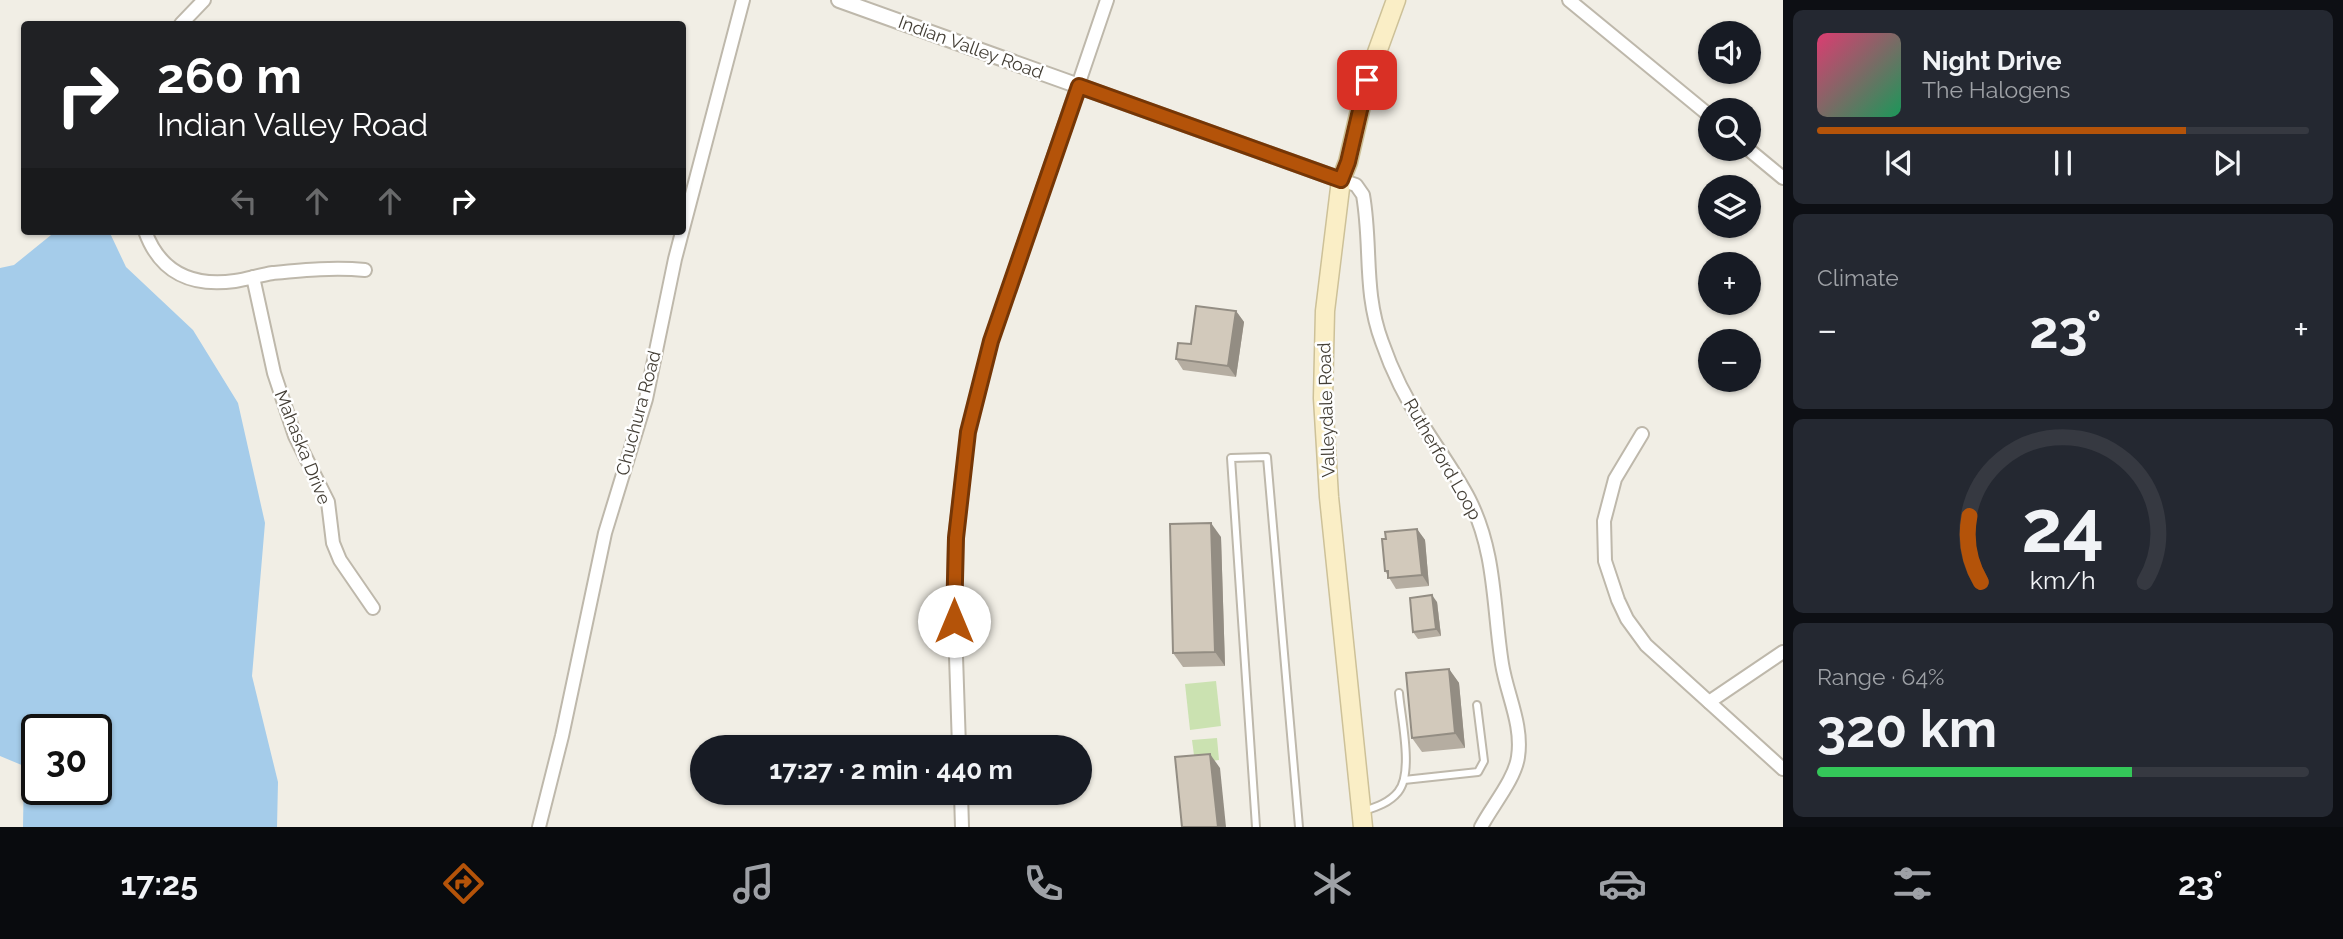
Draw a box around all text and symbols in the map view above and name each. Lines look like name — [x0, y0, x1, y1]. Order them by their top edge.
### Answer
street label: Indian Valley Road — [896, 11, 1046, 83]
map controls — [1698, 21, 1761, 392]
button: sound — [1698, 21, 1761, 84]
text: Night Drive — [1922, 46, 2061, 76]
text: 260 m — [157, 47, 302, 104]
icon: right — [42, 49, 133, 140]
pin — [1337, 50, 1397, 110]
icon: arrive — [1348, 61, 1386, 99]
text: The Halogens — [1922, 76, 2070, 103]
button: search — [1698, 98, 1761, 161]
text: Indian Valley Road — [157, 106, 428, 143]
icon: previous — [1880, 144, 1918, 182]
icon: pause — [2044, 144, 2082, 182]
icon: next — [2208, 144, 2246, 182]
button: layers — [1698, 175, 1761, 238]
icon: left — [225, 182, 263, 220]
icon: ahead — [298, 182, 336, 220]
icon: ahead — [371, 182, 409, 220]
icon: right — [444, 182, 482, 220]
button: + — [1698, 252, 1761, 315]
text: Climate — [1817, 264, 1899, 291]
text: 23° — [2029, 299, 2102, 360]
text: − — [1817, 307, 1837, 352]
text: + — [2293, 307, 2309, 352]
button: − — [1698, 329, 1761, 392]
street label: Valleydale Road — [1313, 342, 1339, 478]
street label: Chuchura Road — [611, 348, 665, 478]
street label: Mahaska Drive — [271, 387, 336, 508]
street label: Rutherford Loop — [1400, 395, 1486, 523]
text: 24 — [2022, 484, 2104, 569]
text: km/h — [2030, 564, 2096, 594]
position arrow — [917, 584, 991, 658]
text: Range · 64% — [1817, 663, 1944, 690]
text: 320 km — [1817, 698, 1997, 759]
speed limit sign: 30 — [21, 714, 112, 805]
text: 17:27 · 2 min · 440 m — [769, 755, 1013, 785]
icon: directions — [439, 859, 488, 908]
icon: music — [729, 859, 778, 908]
icon: phone — [1019, 859, 1068, 908]
icon: climate — [1308, 859, 1357, 908]
icon: car — [1598, 859, 1647, 908]
icon: filters — [1888, 859, 1937, 908]
text: 17:25 — [120, 865, 198, 902]
text: 23° — [2178, 865, 2223, 902]

